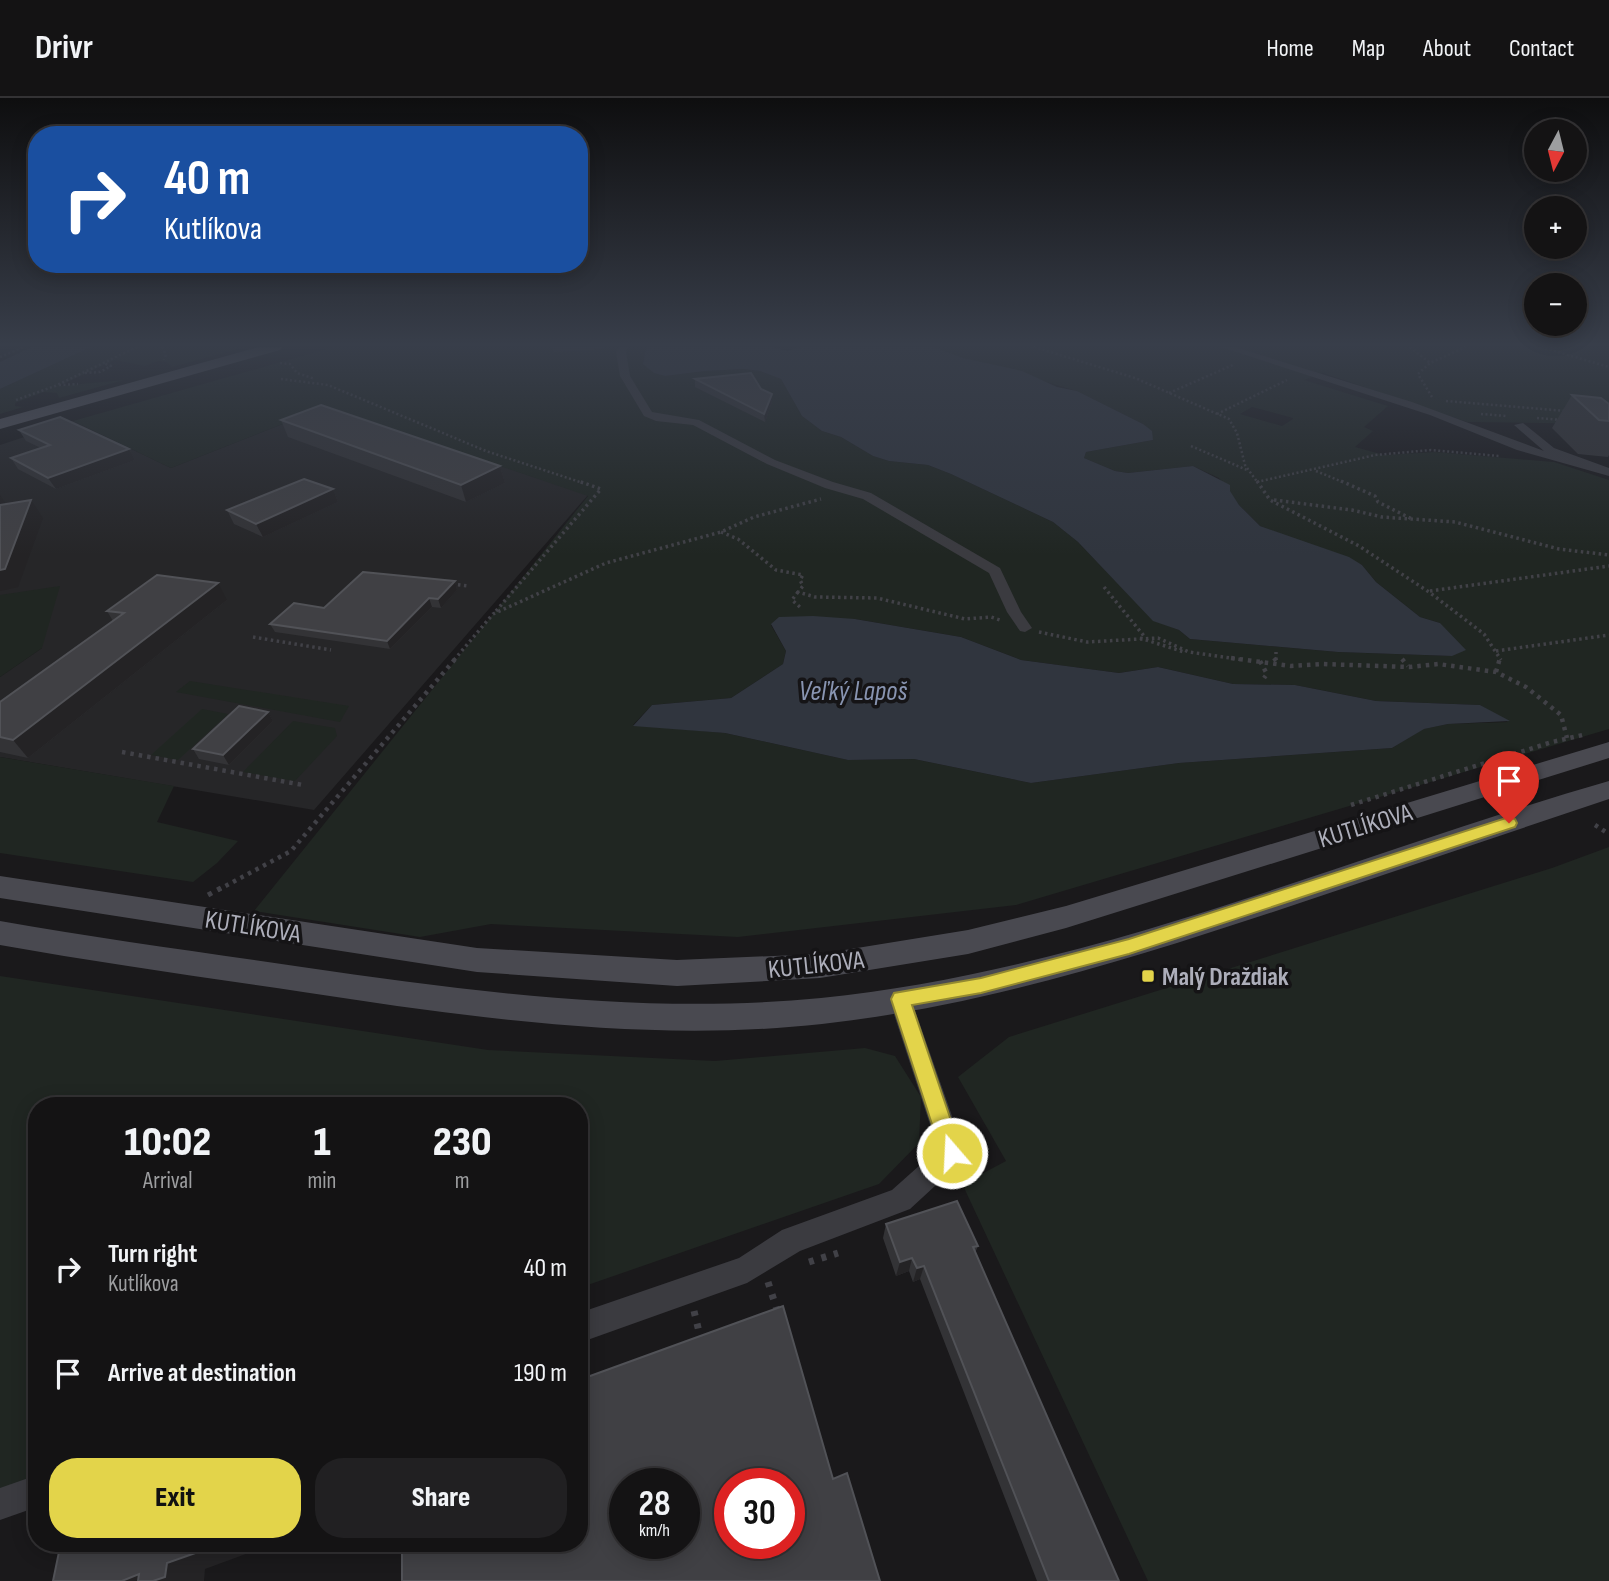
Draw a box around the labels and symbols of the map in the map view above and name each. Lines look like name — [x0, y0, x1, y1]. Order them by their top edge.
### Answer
north arrow — [1524, 119, 1587, 182]
water label: Veľký Lapoš — [799, 675, 907, 708]
pin — [1479, 751, 1539, 823]
street label: KUTLÍKOVA — [1315, 797, 1417, 855]
street label: KUTLÍKOVA — [203, 905, 304, 950]
street label: KUTLÍKOVA — [767, 945, 866, 986]
place label: Malý Draždiak — [1162, 962, 1289, 993]
marker: Malý Draždiak — [1140, 968, 1156, 984]
position arrow — [915, 1116, 989, 1190]
speed limit sign: 30 — [714, 1468, 805, 1559]

